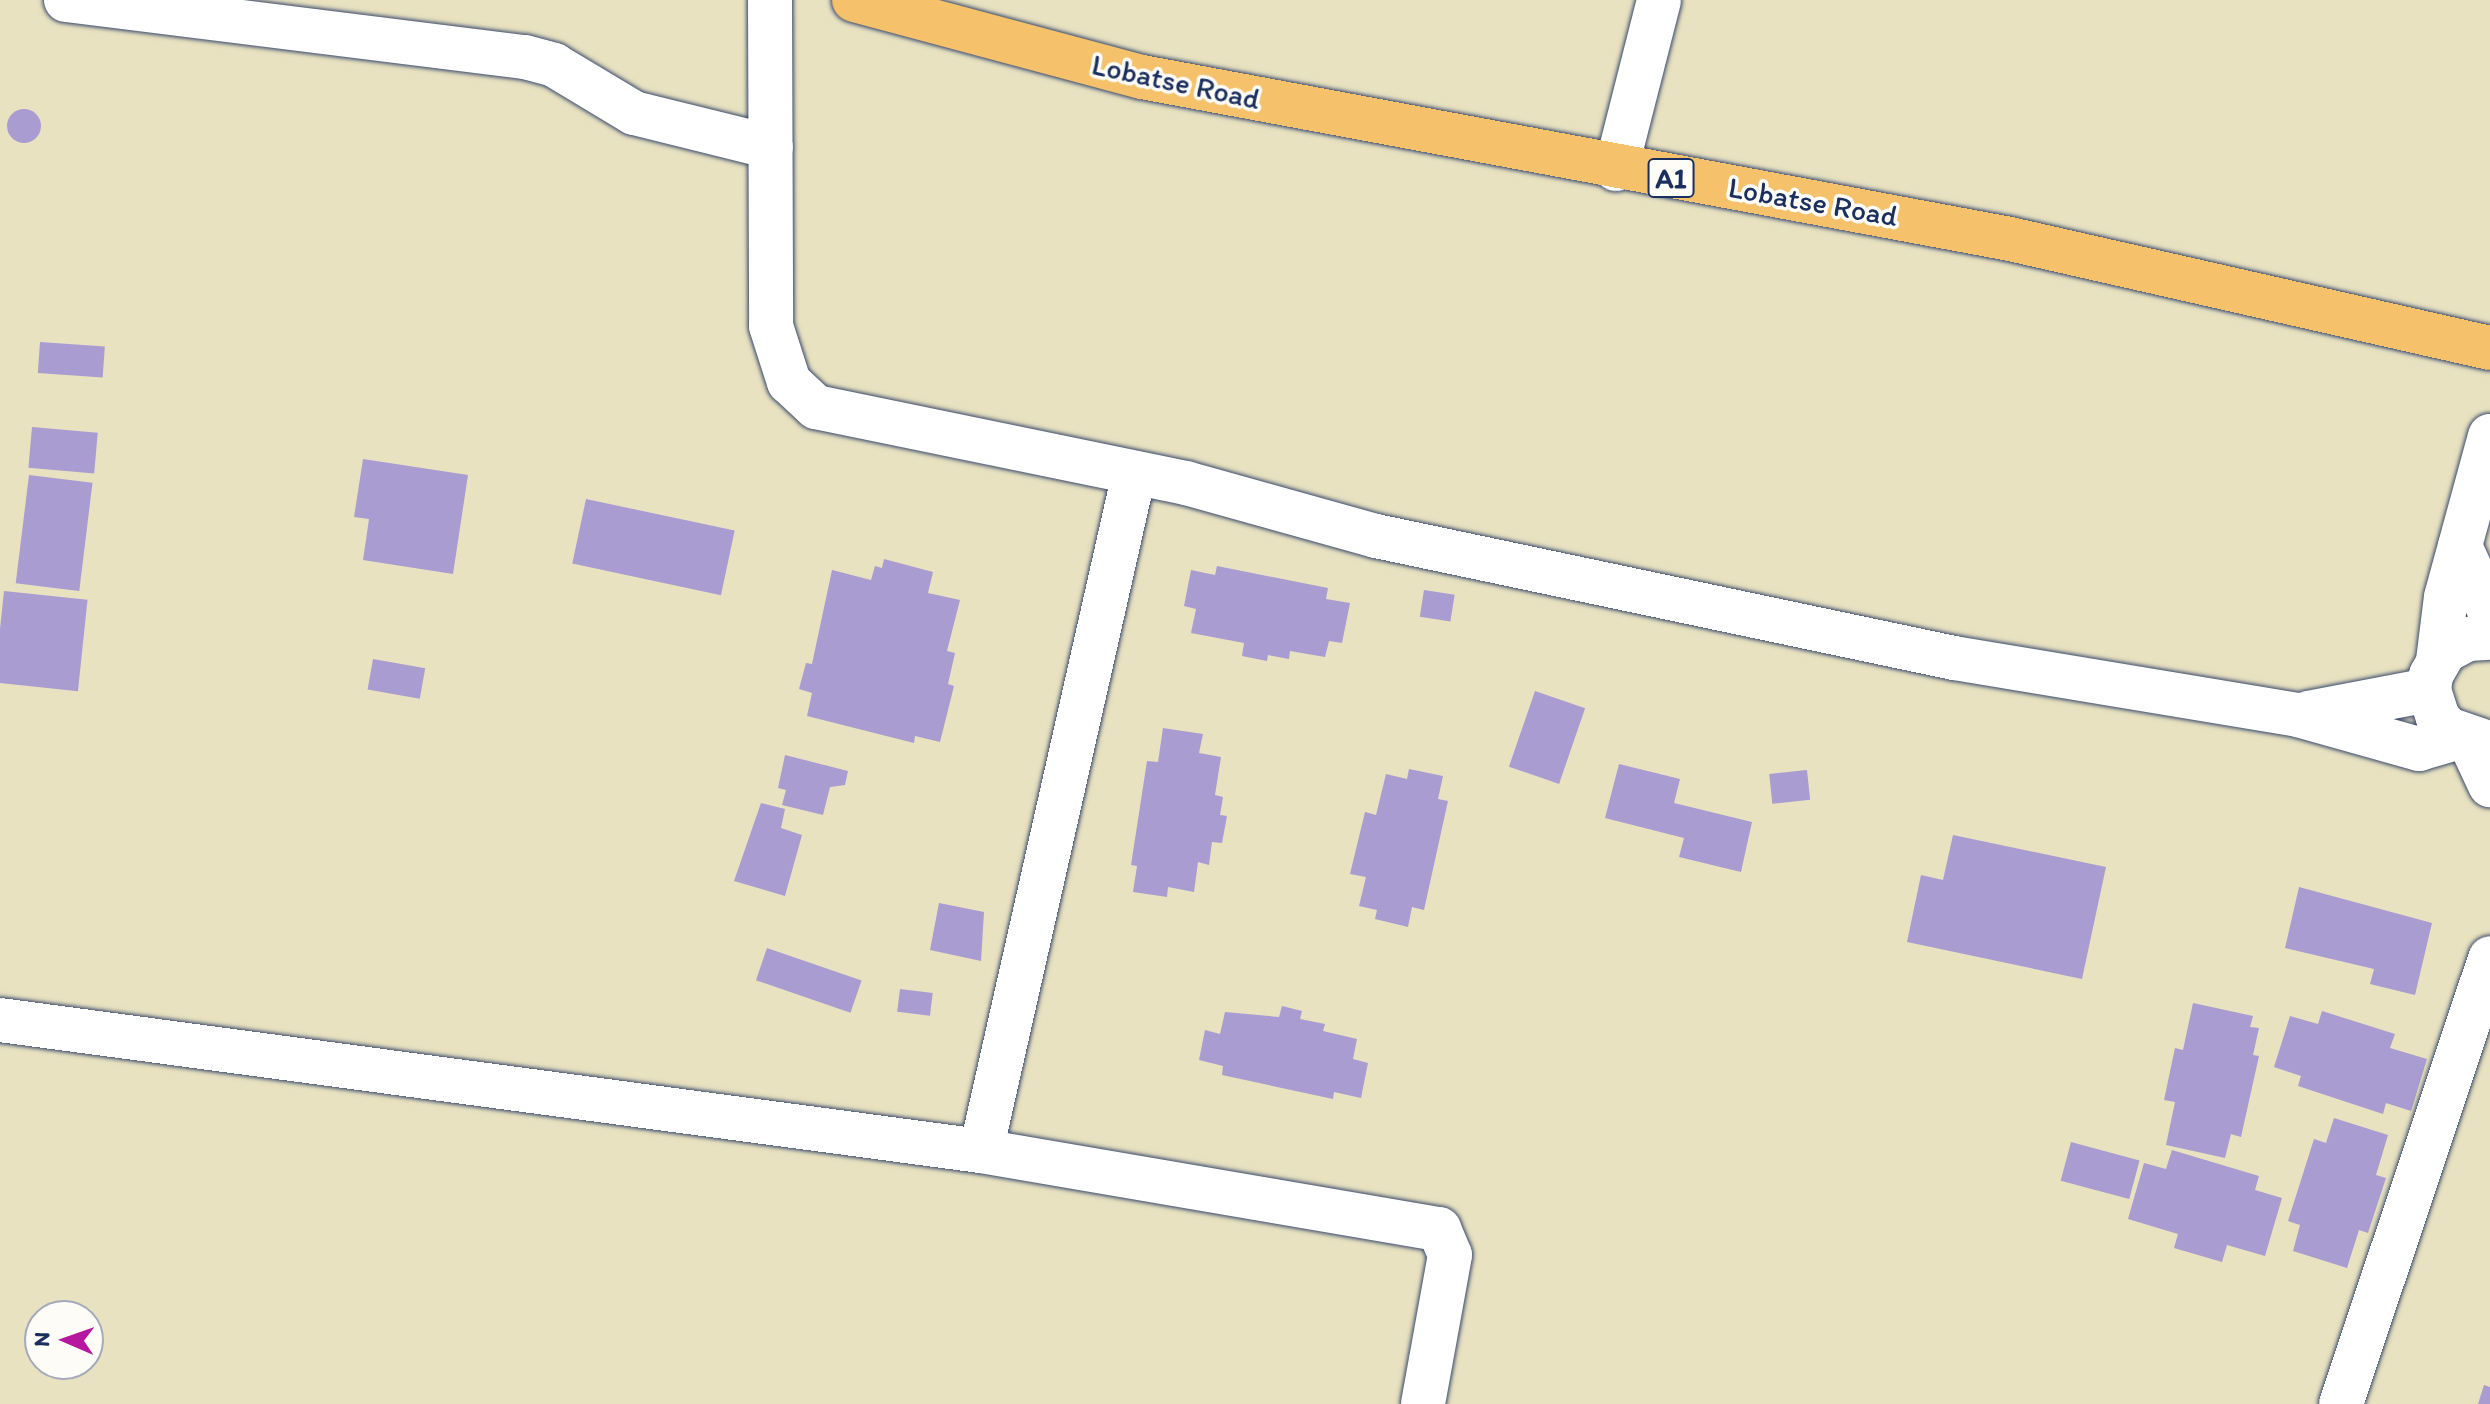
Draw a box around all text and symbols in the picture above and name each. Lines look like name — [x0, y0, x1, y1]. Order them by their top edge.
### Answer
street label: Lobatse Road — [1088, 47, 1264, 117]
road number: A1 — [1647, 154, 1695, 202]
street label: Lobatse Road — [1725, 169, 1901, 235]
north arrow — [24, 1300, 104, 1380]
text: N — [28, 1331, 55, 1347]

